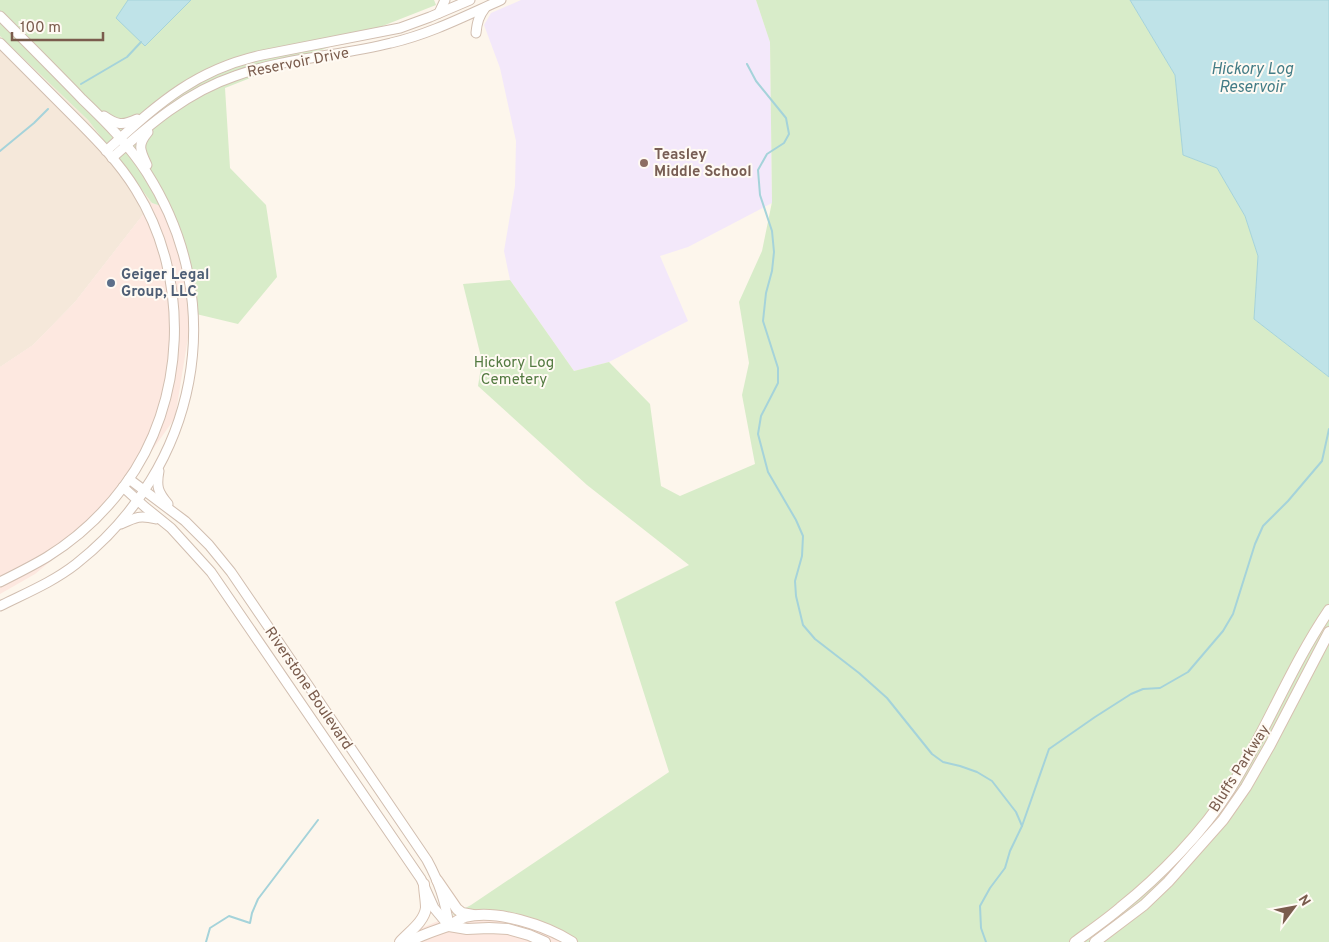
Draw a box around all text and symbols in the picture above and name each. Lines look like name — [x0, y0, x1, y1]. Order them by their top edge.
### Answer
scale bar — [12, 10, 104, 42]
text: 100 m — [20, 19, 61, 38]
street label: Reservoir Drive — [246, 44, 351, 83]
water label: Hickory Log Reservoir — [1211, 60, 1293, 98]
place label: Teasley Middle School — [654, 146, 752, 182]
marker: Teasley Middle School — [638, 157, 650, 169]
place label: Geiger Legal Group, LLC — [121, 266, 209, 302]
marker: Geiger Legal Group, LLC — [105, 277, 117, 289]
park label: Hickory Log Cemetery — [474, 354, 554, 390]
street label: Riverstone Boulevard — [260, 624, 356, 754]
street label: Bluffs Parkway — [1206, 721, 1275, 816]
north arrow — [1269, 882, 1319, 932]
text: N — [1294, 892, 1314, 910]

